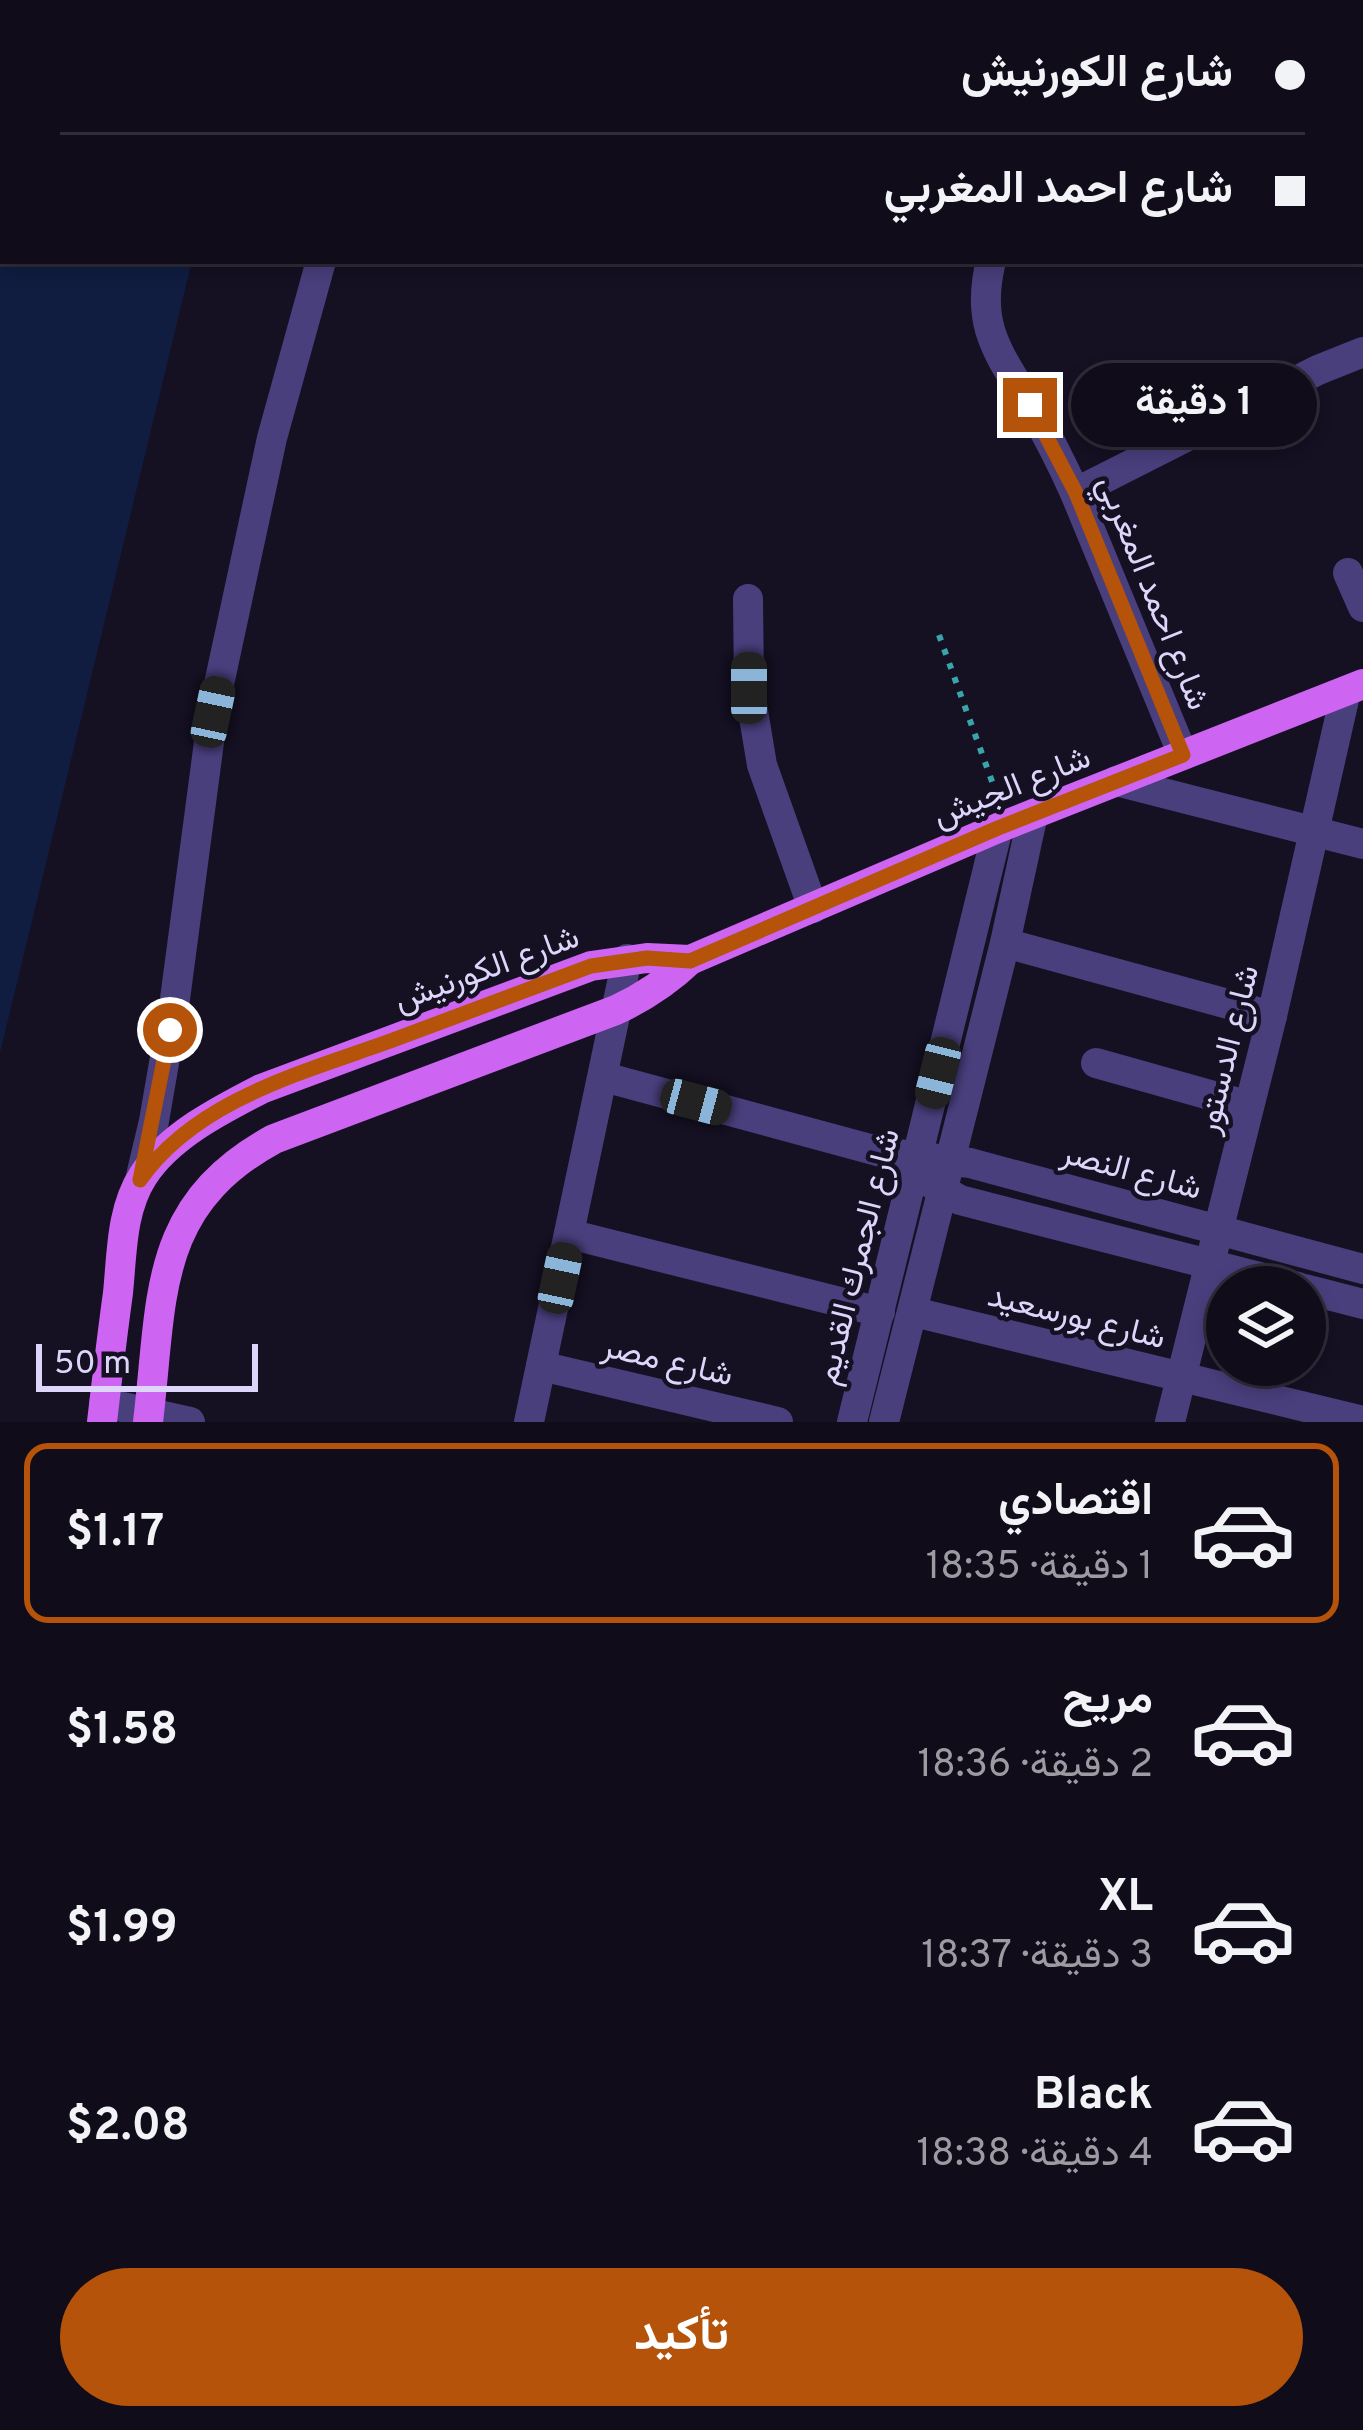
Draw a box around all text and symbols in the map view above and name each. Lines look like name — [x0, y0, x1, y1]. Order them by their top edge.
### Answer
text: شارع الكورنيش — [961, 46, 1233, 103]
text: شارع احمد المغربي — [884, 162, 1233, 219]
callout: 1 دقيقة — [1072, 363, 1318, 447]
route end — [1003, 378, 1057, 432]
text: 1 دقيقة — [1135, 380, 1253, 429]
street label: شارع احمد المغربي — [1083, 470, 1217, 718]
car — [731, 652, 767, 724]
car — [188, 673, 238, 751]
street label: شارع الجيش — [927, 738, 1098, 839]
street label: شارع الكورنيش — [389, 918, 586, 1024]
street label: شارع الدستور — [1188, 961, 1271, 1140]
route start — [143, 1003, 197, 1057]
car — [912, 1034, 964, 1112]
car — [657, 1075, 735, 1129]
street label: شارع الجمرك القديم — [808, 1125, 912, 1389]
street label: شارع النصر — [1055, 1134, 1206, 1212]
car — [535, 1239, 585, 1317]
map controls — [1206, 1266, 1326, 1386]
button: layers — [1206, 1266, 1326, 1386]
street label: شارع بورسعيد — [983, 1277, 1169, 1361]
street label: شارع مصر — [597, 1327, 737, 1398]
scale bar — [36, 1338, 258, 1391]
text: 50 m — [54, 1344, 131, 1386]
text: اقتصادي — [998, 1474, 1153, 1531]
icon: car — [1189, 1479, 1297, 1587]
text: $1.17 — [66, 1505, 164, 1562]
text: 1 دقيقة · 18:35 — [926, 1544, 1153, 1593]
text: مريح — [1062, 1672, 1153, 1729]
icon: car — [1189, 1677, 1297, 1785]
text: $1.58 — [66, 1703, 178, 1760]
text: 2 دقيقة · 18:36 — [917, 1742, 1153, 1791]
text: XL — [1098, 1870, 1153, 1927]
icon: car — [1189, 1875, 1297, 1983]
text: $1.99 — [66, 1901, 178, 1958]
text: 3 دقيقة · 18:37 — [921, 1933, 1153, 1982]
text: Black — [1034, 2068, 1153, 2125]
icon: car — [1189, 2073, 1297, 2181]
text: $2.08 — [66, 2099, 190, 2156]
text: 4 دقيقة · 18:38 — [917, 2131, 1153, 2180]
button: تأكيد — [60, 2268, 1303, 2406]

